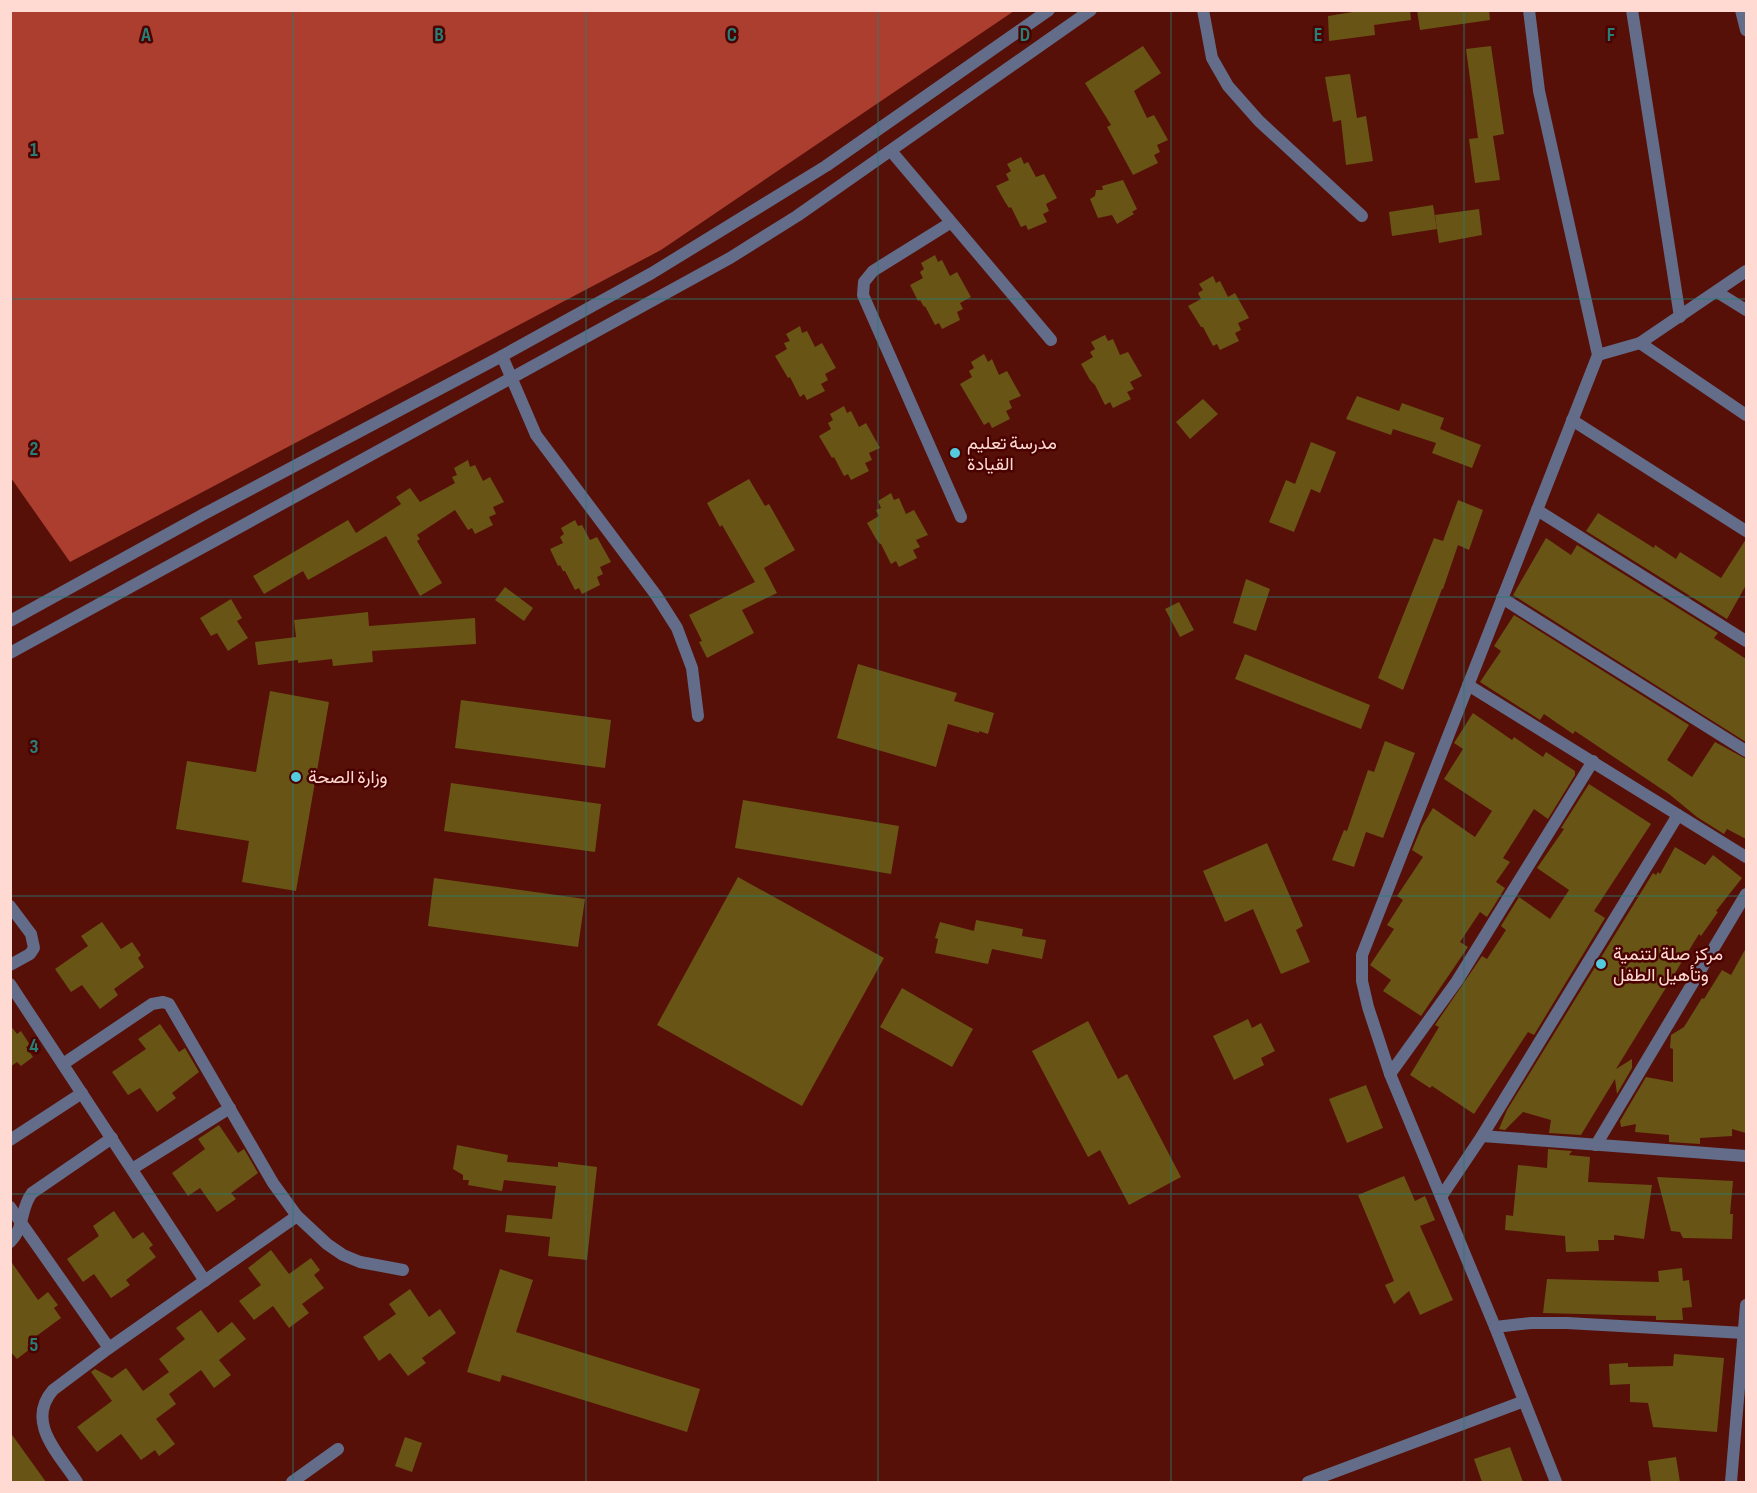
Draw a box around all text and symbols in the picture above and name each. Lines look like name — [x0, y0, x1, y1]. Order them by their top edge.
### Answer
text: A — [140, 23, 151, 47]
text: B — [434, 23, 444, 47]
text: C — [727, 23, 737, 47]
text: D — [1020, 23, 1030, 47]
text: E — [1314, 23, 1322, 47]
text: F — [1607, 23, 1615, 47]
text: 1 — [30, 138, 38, 162]
place label: مدرسة تعليم القيادة — [967, 433, 1057, 475]
text: 2 — [30, 437, 38, 461]
marker: مدرسة تعليم القيادة — [948, 446, 962, 460]
text: 3 — [30, 735, 39, 759]
place label: وزارة الصحة — [308, 767, 388, 788]
marker: وزارة الصحة — [289, 770, 303, 784]
place label: مركز صلة لتنمية وتأهيل الطفل — [1613, 944, 1723, 986]
marker: مركز صلة لتنمية وتأهيل الطفل — [1594, 957, 1608, 971]
text: 4 — [29, 1034, 39, 1058]
text: 5 — [30, 1333, 39, 1357]

